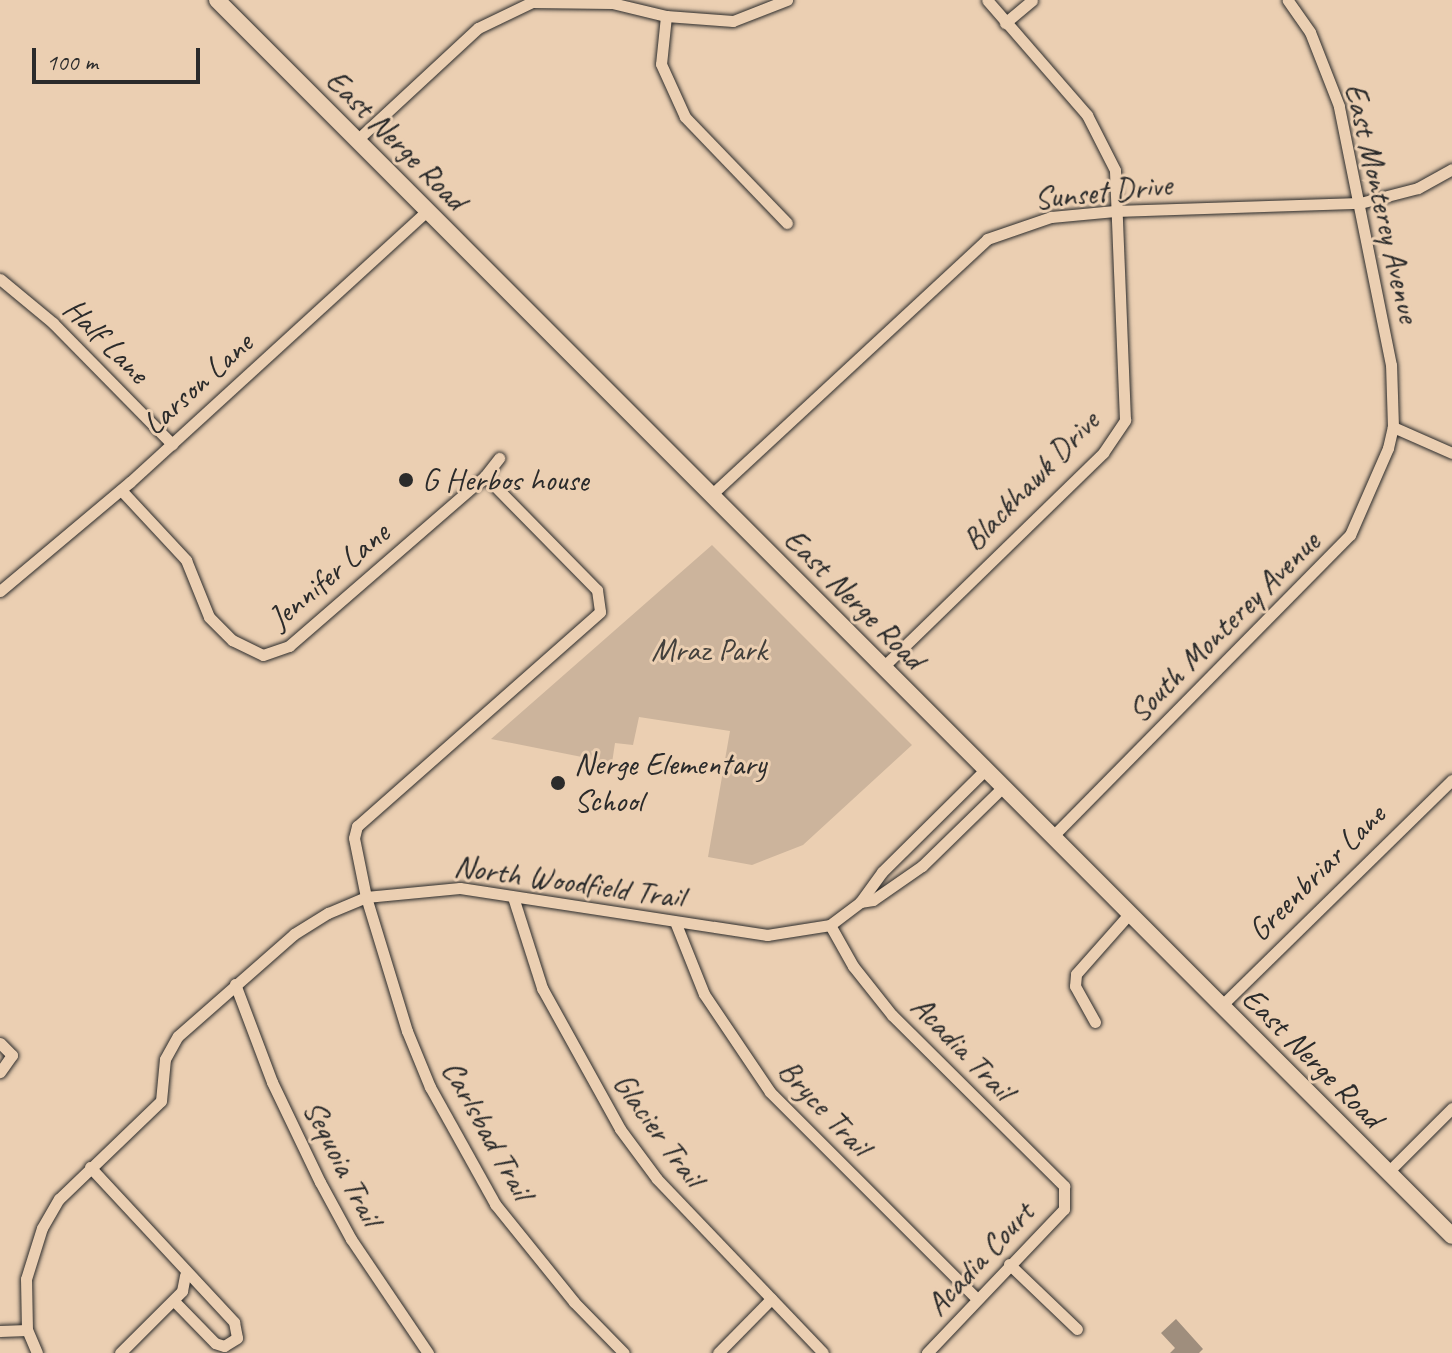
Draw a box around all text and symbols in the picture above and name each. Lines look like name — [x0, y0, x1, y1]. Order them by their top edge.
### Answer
scale bar — [36, 32, 204, 82]
text: 100 m — [46, 47, 98, 77]
street label: East Nerge Road — [317, 61, 475, 219]
street label: East Monterey Avenue — [1336, 80, 1428, 326]
street label: Sunset Drive — [1032, 166, 1174, 218]
street label: Half Lane — [55, 290, 157, 392]
street label: Larson Lane — [135, 324, 261, 444]
street label: Blackhawk Drive — [955, 403, 1107, 559]
place label: G Herbos house — [422, 461, 588, 499]
marker: G Herbos house — [397, 471, 415, 489]
street label: Jennifer Lane — [261, 514, 397, 638]
street label: East Nerge Road — [775, 520, 933, 678]
street label: South Monterey Avenue — [1120, 523, 1328, 731]
park label: Mraz Park — [651, 631, 767, 669]
place label: Nerge Elementary School — [574, 746, 768, 821]
marker: Nerge Elementary School — [549, 774, 567, 792]
street label: Greenbriar Lane — [1240, 796, 1394, 950]
street label: North Woodfield Trail — [451, 847, 687, 917]
street label: East Nerge Road — [1233, 979, 1391, 1137]
street label: Acadia Trail — [903, 988, 1021, 1108]
street label: Bryce Trail — [770, 1052, 878, 1164]
street label: Carlsbad Trail — [433, 1054, 541, 1206]
street label: Glacier Trail — [604, 1066, 712, 1194]
street label: Sequoia Trail — [294, 1094, 390, 1232]
street label: Acadia Court — [918, 1194, 1042, 1324]

